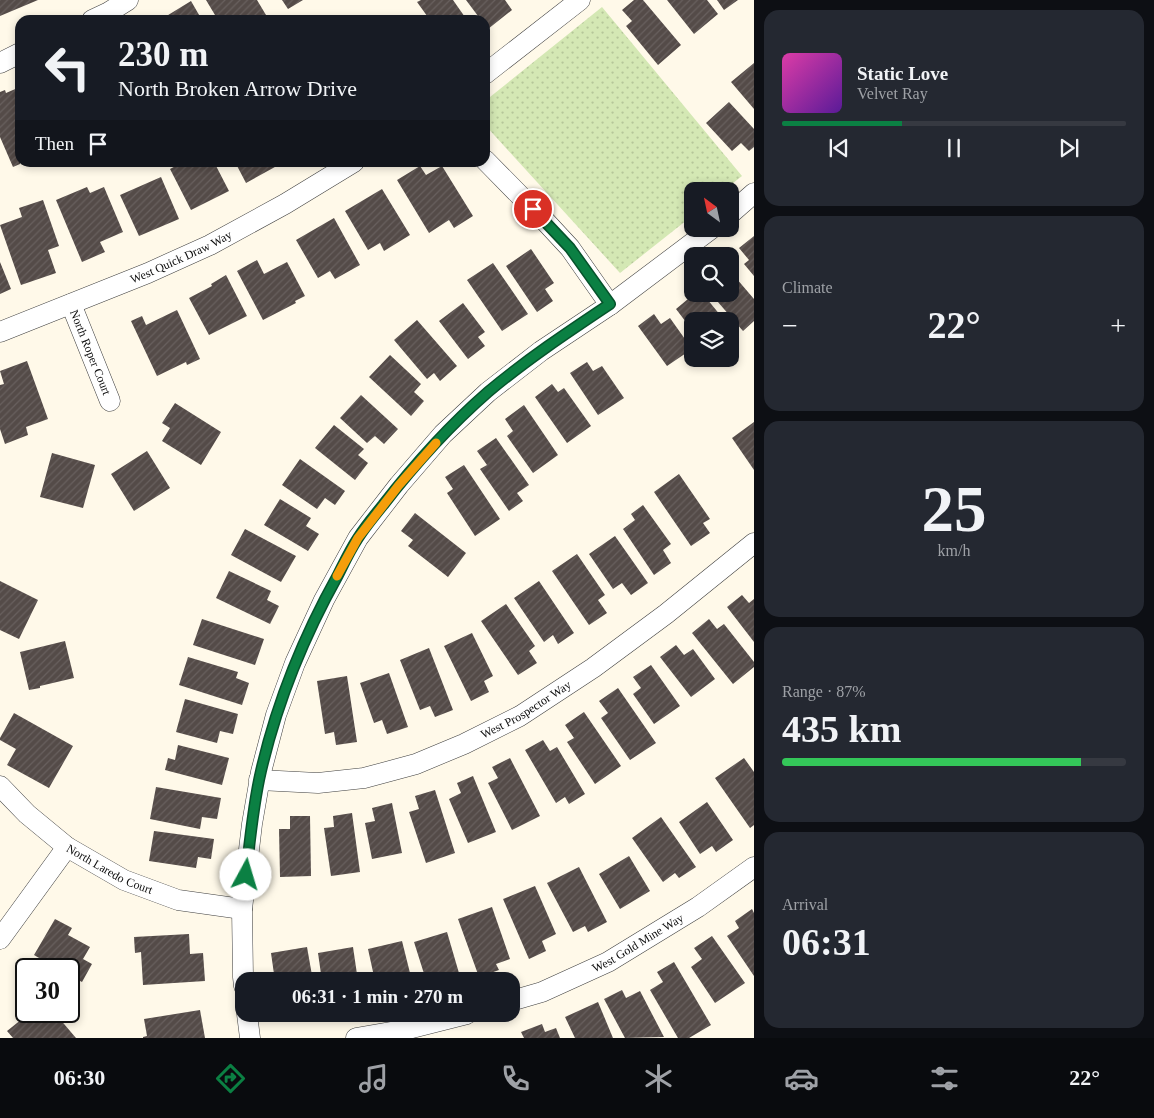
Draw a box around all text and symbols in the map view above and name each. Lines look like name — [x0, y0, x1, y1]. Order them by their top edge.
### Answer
icon: left — [35, 35, 100, 100]
text: 230 m — [118, 35, 208, 74]
text: Static Love — [857, 63, 948, 84]
text: North Broken Arrow Drive — [118, 76, 357, 101]
text: Velvet Ray — [857, 85, 928, 102]
icon: arrive — [84, 130, 112, 158]
text: Then — [35, 133, 74, 154]
icon: previous — [825, 134, 853, 162]
icon: pause — [940, 134, 968, 162]
icon: next — [1055, 134, 1083, 162]
north arrow — [684, 182, 739, 238]
map controls — [684, 182, 739, 367]
pin — [512, 188, 554, 230]
icon: arrive — [519, 195, 547, 223]
street label: West Quick Draw Way — [128, 227, 234, 286]
button: search — [684, 247, 739, 302]
text: Climate — [782, 279, 833, 296]
text: 22° — [927, 304, 981, 346]
street label: North Roper Court — [67, 308, 114, 398]
text: − — [782, 310, 798, 341]
text: + — [1110, 310, 1126, 341]
button: layers — [684, 312, 739, 367]
text: 25 — [922, 473, 987, 545]
text: km/h — [938, 542, 970, 559]
street label: West Prospector Way — [478, 677, 574, 742]
text: Range · 87% — [782, 683, 866, 700]
text: 435 km — [782, 708, 901, 750]
street label: North Laredo Court — [64, 841, 155, 897]
position arrow — [219, 848, 271, 900]
text: Arrival — [782, 896, 828, 913]
street label: West Gold Mine Way — [590, 911, 686, 975]
text: 06:31 — [782, 921, 871, 963]
speed limit sign: 30 — [15, 958, 80, 1023]
text: 06:31 · 1 min · 270 m — [292, 986, 463, 1007]
icon: directions — [213, 1061, 248, 1096]
icon: music — [356, 1061, 391, 1096]
icon: phone — [498, 1061, 533, 1096]
icon: climate — [641, 1061, 676, 1096]
icon: car — [784, 1061, 819, 1096]
icon: filters — [927, 1061, 962, 1096]
text: 06:30 — [54, 1065, 105, 1090]
text: 22° — [1069, 1065, 1100, 1090]

